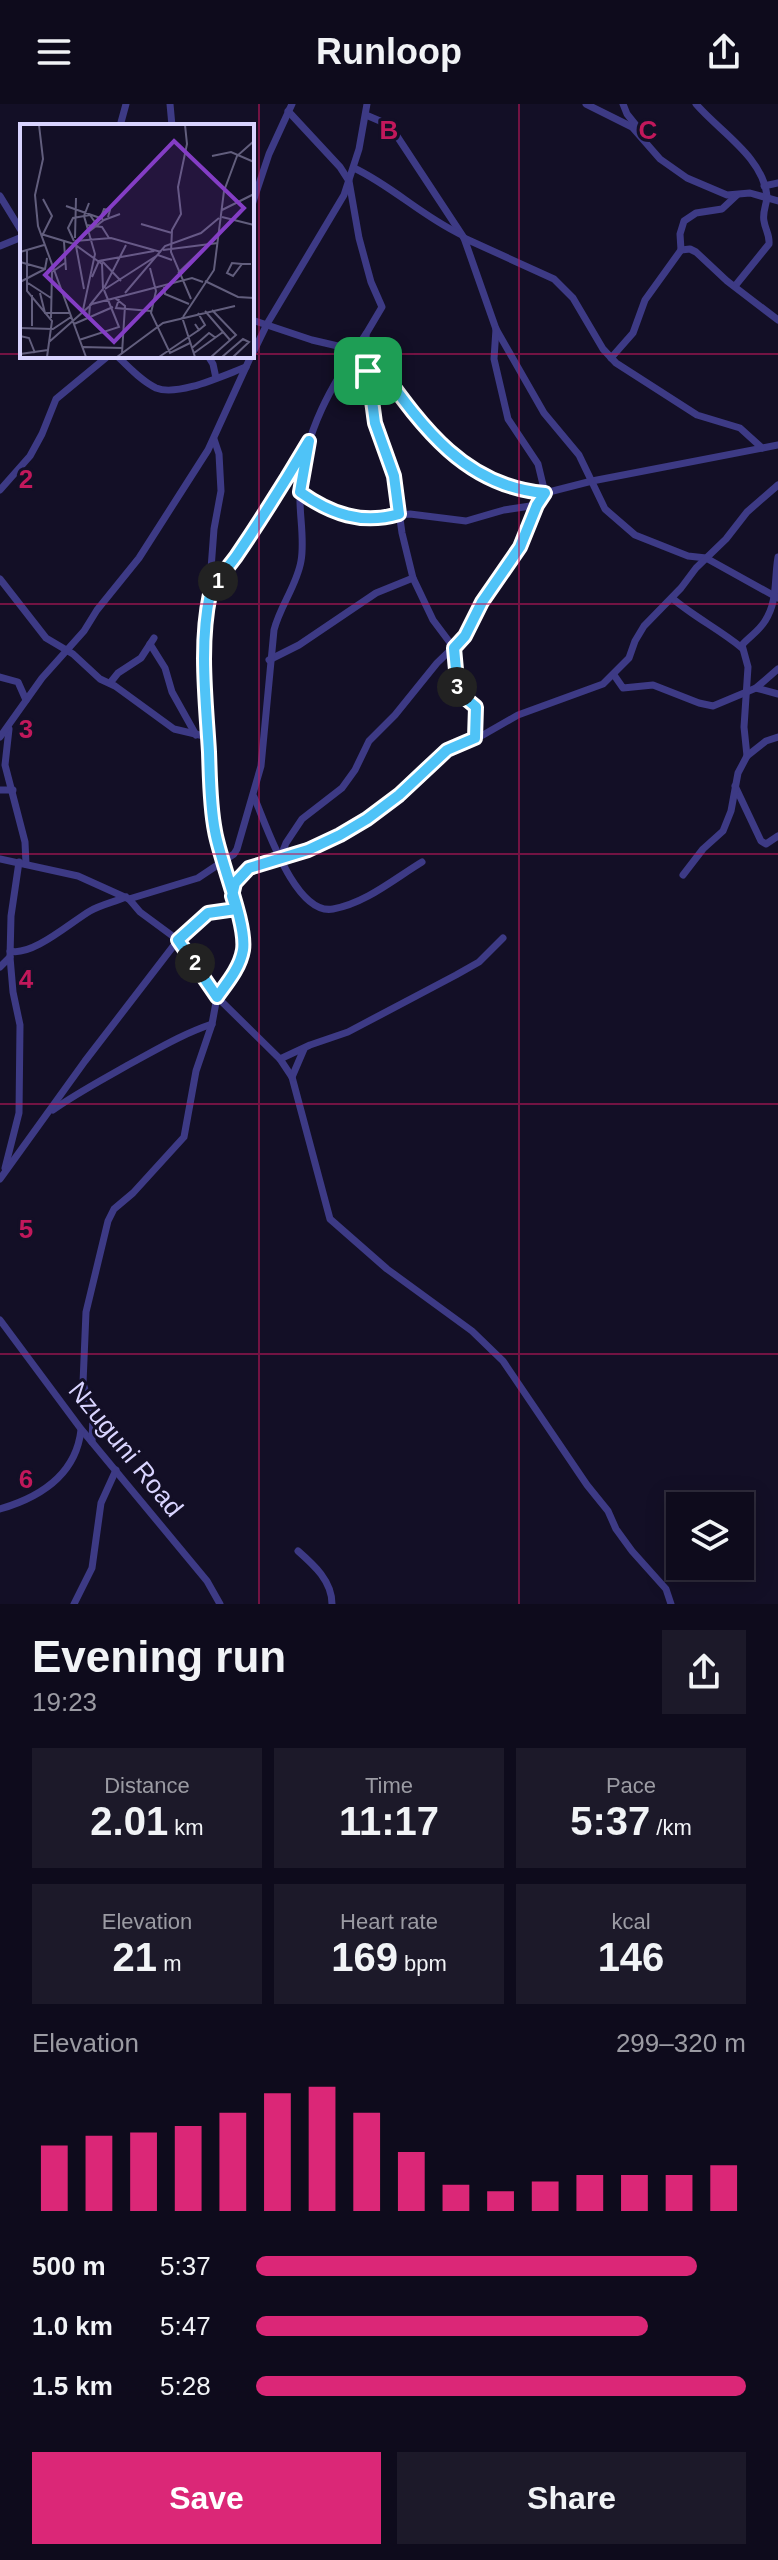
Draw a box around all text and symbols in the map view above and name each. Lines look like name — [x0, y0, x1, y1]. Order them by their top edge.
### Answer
icon: menu — [32, 30, 76, 74]
icon: share — [702, 30, 746, 74]
text: Runloop — [316, 31, 462, 72]
text: B — [380, 115, 398, 145]
text: C — [639, 115, 658, 145]
inset map — [20, 124, 254, 358]
pin — [334, 337, 402, 405]
icon: arrive — [346, 349, 390, 393]
text: 2 — [19, 464, 33, 494]
pin: 1 — [198, 561, 238, 601]
text: 1 — [212, 568, 224, 593]
pin: 3 — [437, 667, 477, 707]
text: 3 — [451, 674, 463, 699]
text: 3 — [19, 714, 33, 744]
pin: 2 — [175, 943, 215, 983]
text: 2 — [189, 950, 201, 975]
text: 4 — [19, 964, 34, 994]
text: 5 — [19, 1214, 33, 1244]
street label: Nzuguni Road — [62, 1376, 190, 1522]
text: 6 — [19, 1464, 33, 1494]
map controls — [666, 1492, 754, 1580]
button: layers — [666, 1492, 754, 1580]
button: share — [662, 1630, 746, 1714]
text: Evening run — [32, 1632, 286, 1681]
text: 19:23 — [32, 1687, 97, 1717]
text: Distance — [104, 1773, 190, 1798]
text: Time — [365, 1773, 413, 1798]
text: Pace — [606, 1773, 656, 1798]
text: 2.01 — [90, 1799, 168, 1843]
text: 11:17 — [339, 1799, 439, 1843]
text: 5:37 — [570, 1799, 650, 1843]
text: km — [168, 1815, 204, 1840]
text: /km — [650, 1815, 692, 1840]
text: Elevation — [102, 1909, 192, 1934]
text: Heart rate — [340, 1909, 438, 1934]
text: kcal — [611, 1909, 651, 1934]
text: 21 — [113, 1935, 157, 1979]
text: 169 — [331, 1935, 398, 1979]
text: 146 — [598, 1935, 664, 1979]
text: m — [157, 1951, 181, 1976]
text: bpm — [398, 1951, 447, 1976]
text: Elevation — [32, 2028, 139, 2058]
text: 299–320 m — [616, 2028, 746, 2058]
text: 500 m — [32, 2251, 106, 2281]
text: 5:37 — [160, 2251, 211, 2281]
text: 1.0 km — [32, 2311, 113, 2341]
text: 5:47 — [160, 2311, 211, 2341]
text: 1.5 km — [32, 2371, 113, 2401]
text: 5:28 — [160, 2371, 211, 2401]
button: Save — [32, 2452, 381, 2544]
button: Share — [397, 2452, 746, 2544]

